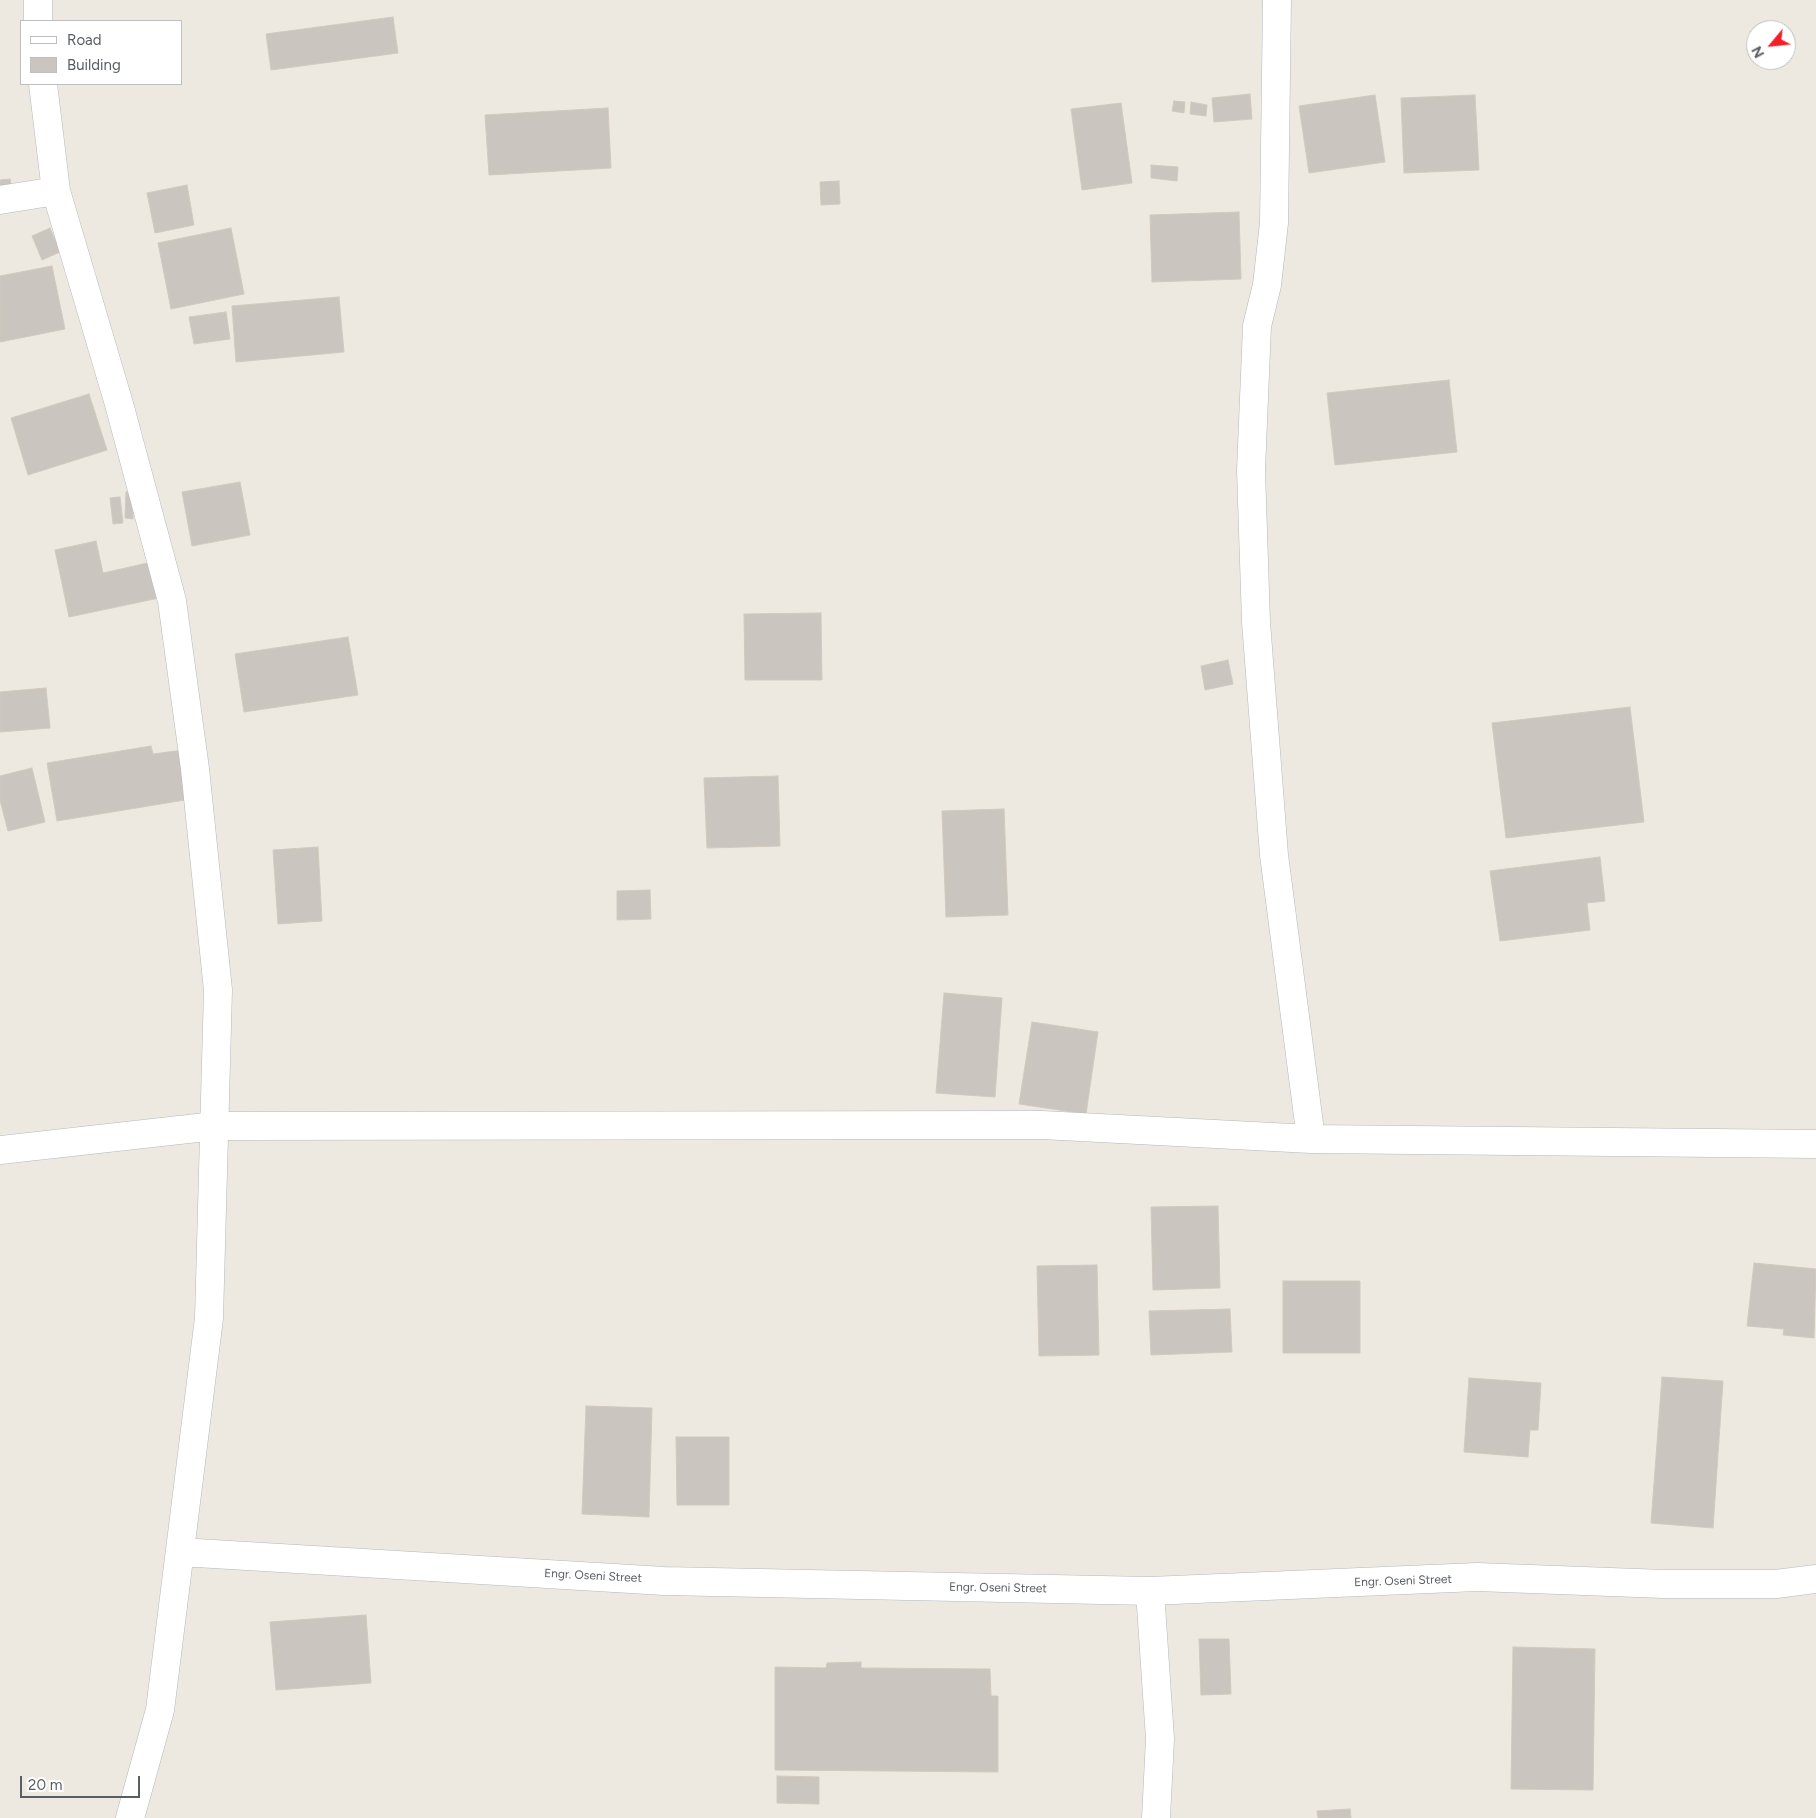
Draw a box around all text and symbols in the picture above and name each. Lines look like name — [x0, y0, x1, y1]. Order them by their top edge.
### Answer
legend — [20, 20, 182, 85]
north arrow — [1746, 20, 1796, 70]
text: Road — [67, 31, 102, 49]
text: N — [1748, 43, 1768, 61]
text: Building — [67, 56, 121, 74]
street label: Engr. Oseni Street — [544, 1566, 642, 1586]
street label: Engr. Oseni Street — [1354, 1572, 1452, 1590]
street label: Engr. Oseni Street — [949, 1580, 1047, 1596]
scale bar — [22, 1766, 142, 1798]
text: 20 m — [28, 1776, 62, 1794]

